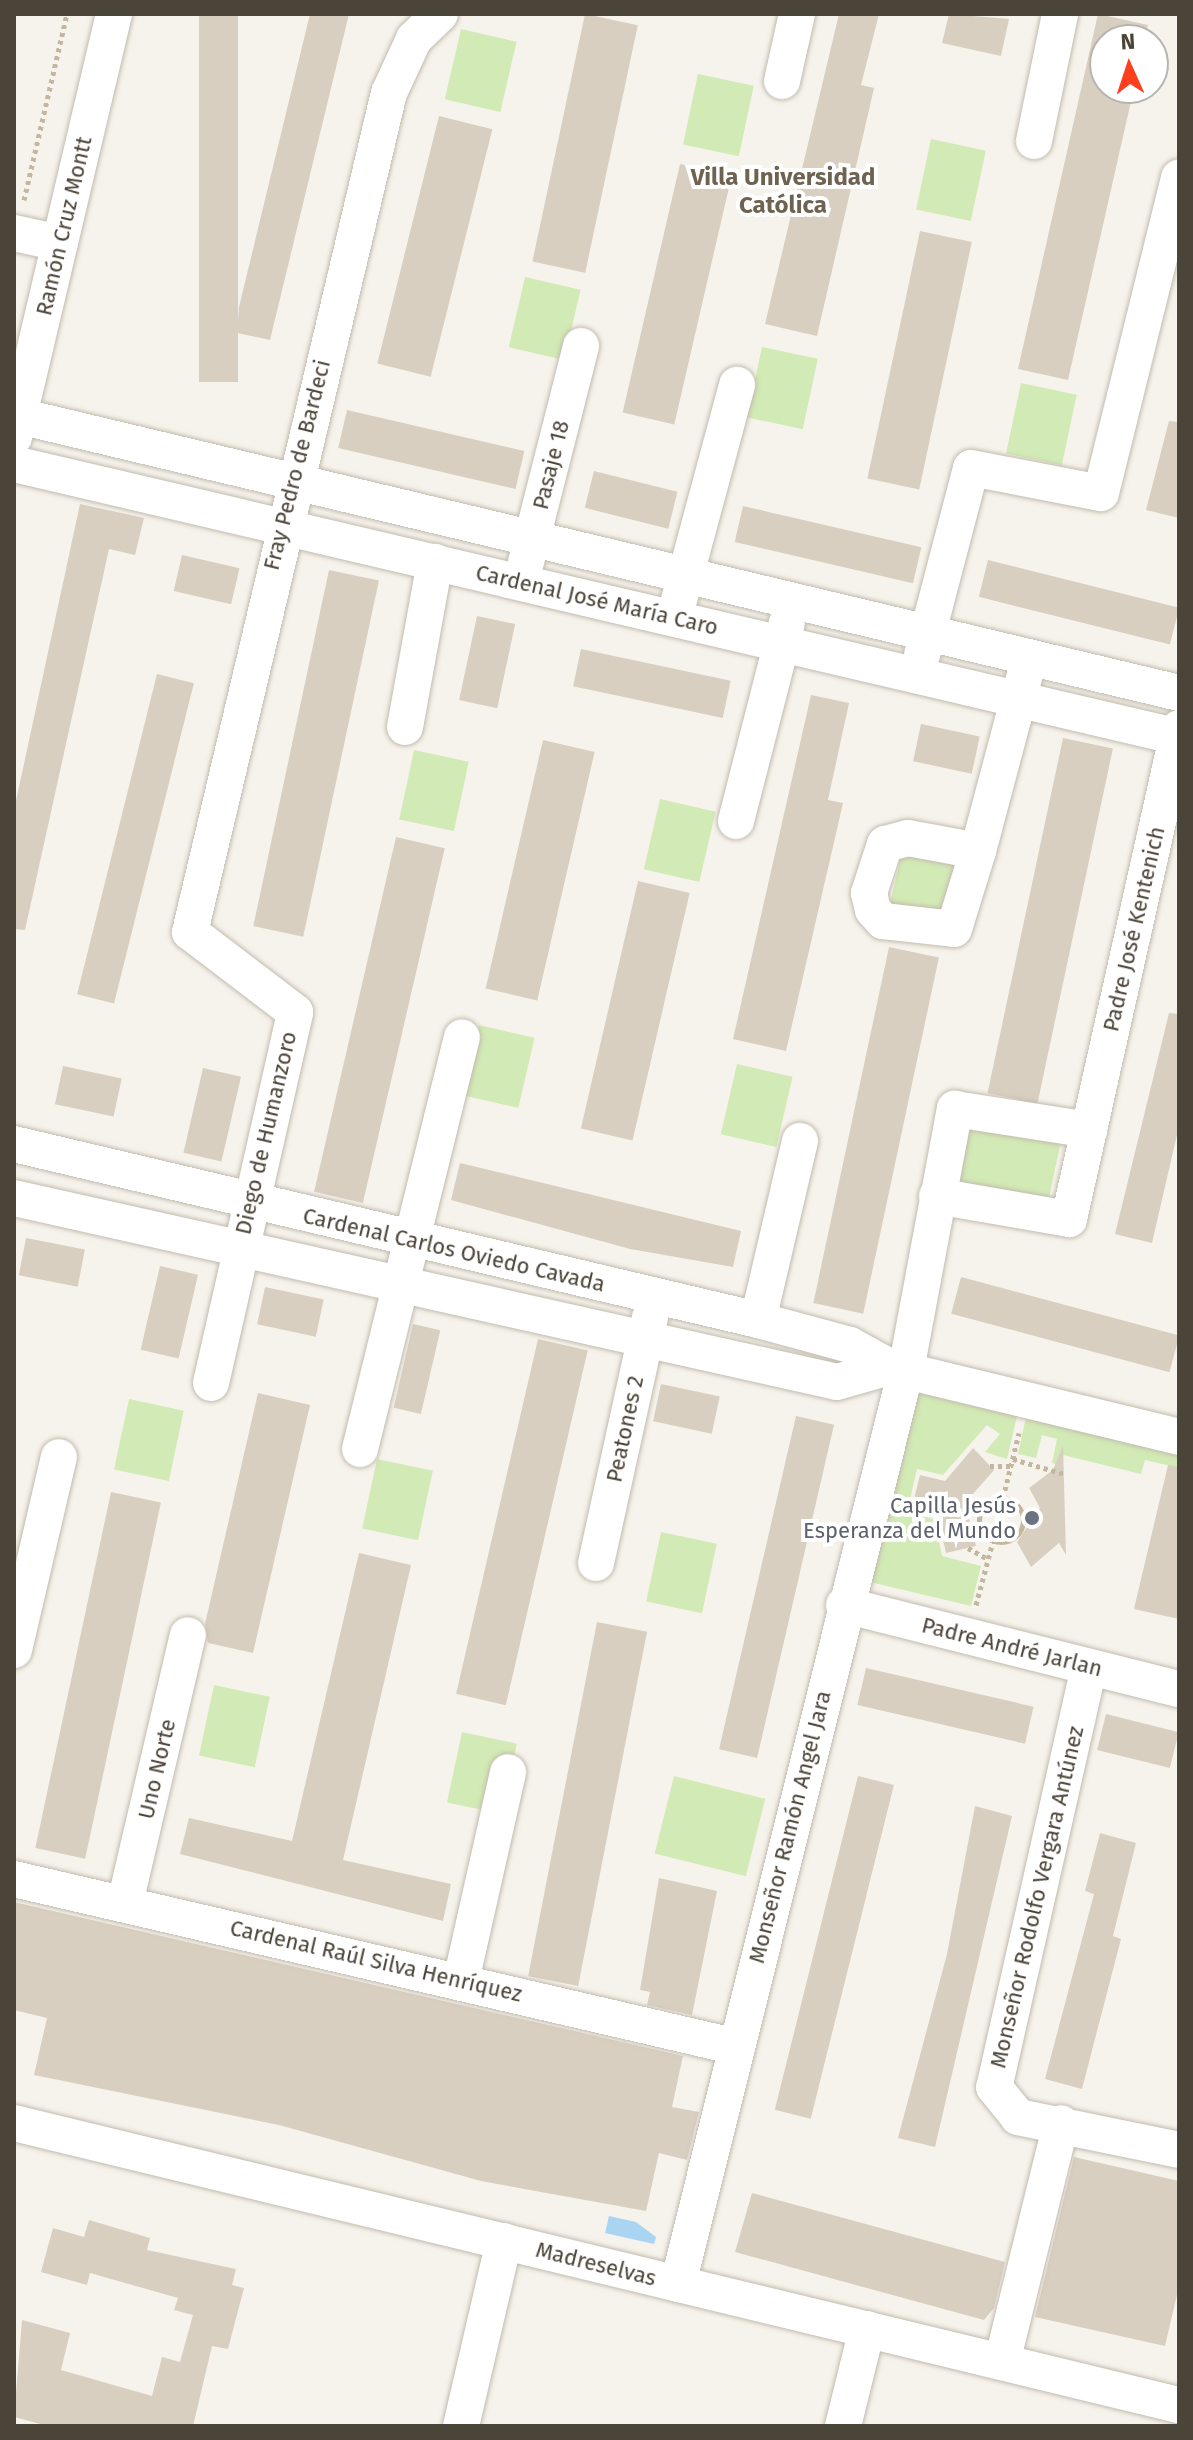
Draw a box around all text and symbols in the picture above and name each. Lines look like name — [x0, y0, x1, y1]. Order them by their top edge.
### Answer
north arrow — [1089, 24, 1169, 104]
text: N — [1120, 28, 1136, 55]
street label: Ramón Cruz Montt — [31, 134, 97, 318]
district label: Villa Universidad Católica — [691, 164, 875, 220]
street label: Fray Pedro de Bardeci — [258, 357, 336, 573]
street label: Pasaje 18 — [527, 418, 575, 512]
street label: Cardenal José María Caro — [473, 559, 721, 641]
street label: Padre José Kentenich — [1098, 824, 1170, 1034]
street label: Diego de Humanzoro — [230, 1029, 302, 1237]
street label: Cardenal Carlos Oviedo Cavada — [300, 1202, 608, 1298]
street label: Peatones 2 — [601, 1373, 649, 1485]
place label: Capilla Jesús Esperanza del Mundo — [803, 1492, 1016, 1544]
marker: Capilla Jesús Esperanza del Mundo — [1023, 1509, 1041, 1527]
street label: Padre André Jarlan — [919, 1612, 1105, 1682]
street label: Monseñor Ramón Angel Jara — [743, 1688, 837, 1966]
street label: Uno Norte — [133, 1716, 181, 1822]
street label: Monseñor Rodolfo Vergara Antúnez — [985, 1723, 1089, 2071]
street label: Cardenal Raúl Silva Henríquez — [227, 1915, 525, 2007]
street label: Madreselvas — [533, 2236, 659, 2292]

